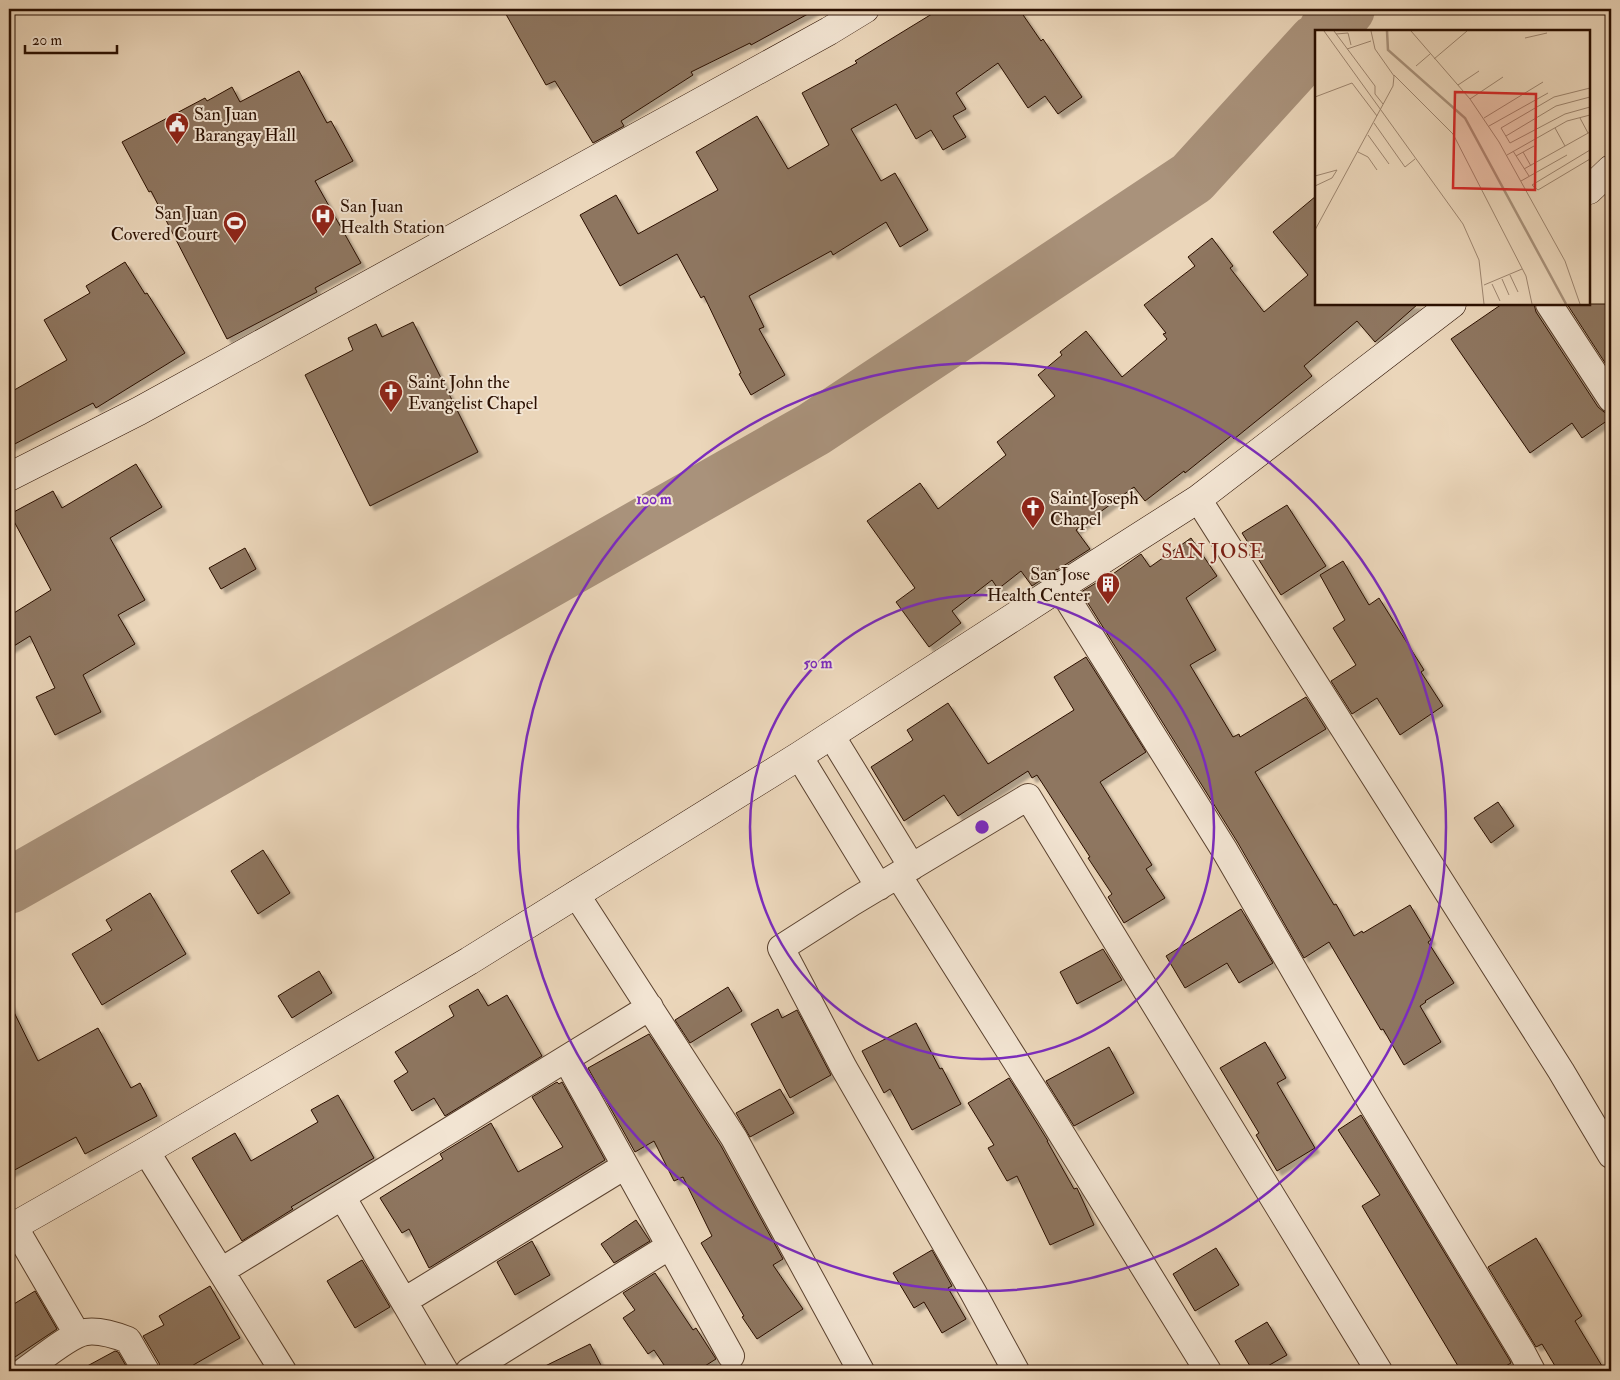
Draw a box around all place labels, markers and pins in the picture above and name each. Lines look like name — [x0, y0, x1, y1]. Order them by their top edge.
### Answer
place label: San Juan Barangay Hall — [194, 103, 296, 147]
public building icon: San Juan Barangay Hall — [164, 111, 190, 145]
place label: San Juan Health Station — [340, 195, 445, 239]
place label: San Juan Covered Court — [111, 202, 218, 246]
hospital icon: San Juan Health Station — [310, 203, 336, 237]
sports icon: San Juan Covered Court — [222, 210, 248, 244]
place label: Saint John the Evangelist Chapel — [408, 371, 538, 415]
church icon: Saint John the Evangelist Chapel — [378, 379, 404, 413]
place label: Saint Joseph Chapel — [1050, 487, 1139, 531]
church icon: Saint Joseph Chapel — [1020, 495, 1046, 529]
place label: San Jose Health Center — [987, 563, 1090, 607]
building icon: San Jose Health Center — [1095, 571, 1121, 605]
centre of rings — [973, 818, 991, 836]

